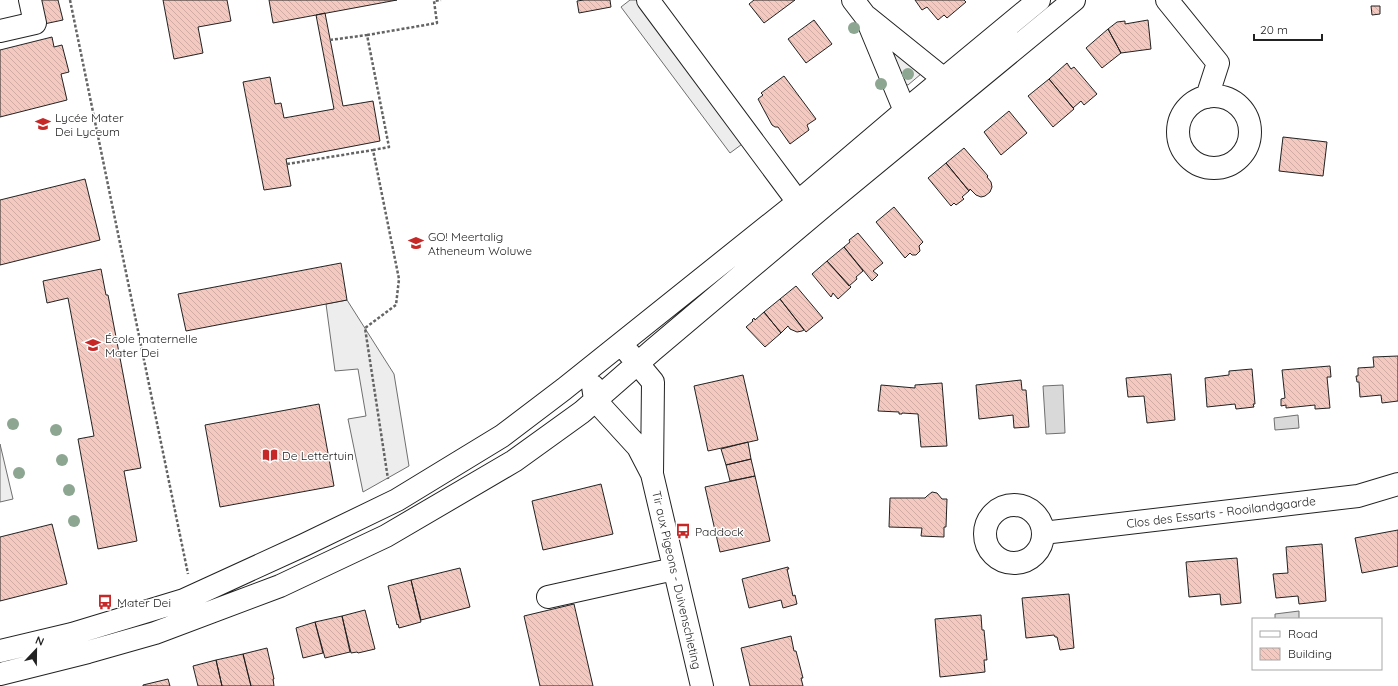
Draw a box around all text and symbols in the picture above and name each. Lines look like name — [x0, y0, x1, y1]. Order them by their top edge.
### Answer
scale bar — [1254, 16, 1322, 42]
text: 20 m — [1260, 22, 1288, 37]
place label: Lycée Mater Dei Lyceum — [55, 110, 124, 139]
school or university icon: Lycée Mater Dei Lyceum — [34, 115, 52, 133]
place label: GO! Meertalig Atheneum Woluwe — [428, 229, 532, 258]
school or university icon: GO! Meertalig Atheneum Woluwe — [407, 234, 425, 252]
place label: École maternelle Mater Dei — [105, 331, 198, 360]
school or university icon: École maternelle Mater Dei — [84, 336, 102, 354]
library icon: De Lettertuin — [261, 446, 279, 464]
place label: De Lettertuin — [282, 448, 354, 463]
street label: Tir aux Pigeons - Duivenschieting — [649, 489, 705, 671]
street label: Clos des Essarts - Rooilandgaarde — [1125, 493, 1317, 531]
bus stop icon: Paddock — [674, 522, 692, 540]
place label: Paddock — [695, 524, 744, 539]
bus stop icon: Mater Dei — [96, 593, 114, 611]
place label: Mater Dei — [117, 595, 171, 610]
legend — [1252, 618, 1382, 670]
text: Road — [1288, 626, 1318, 641]
north arrow — [16, 630, 56, 670]
text: N — [33, 633, 46, 649]
text: Building — [1288, 646, 1332, 661]

